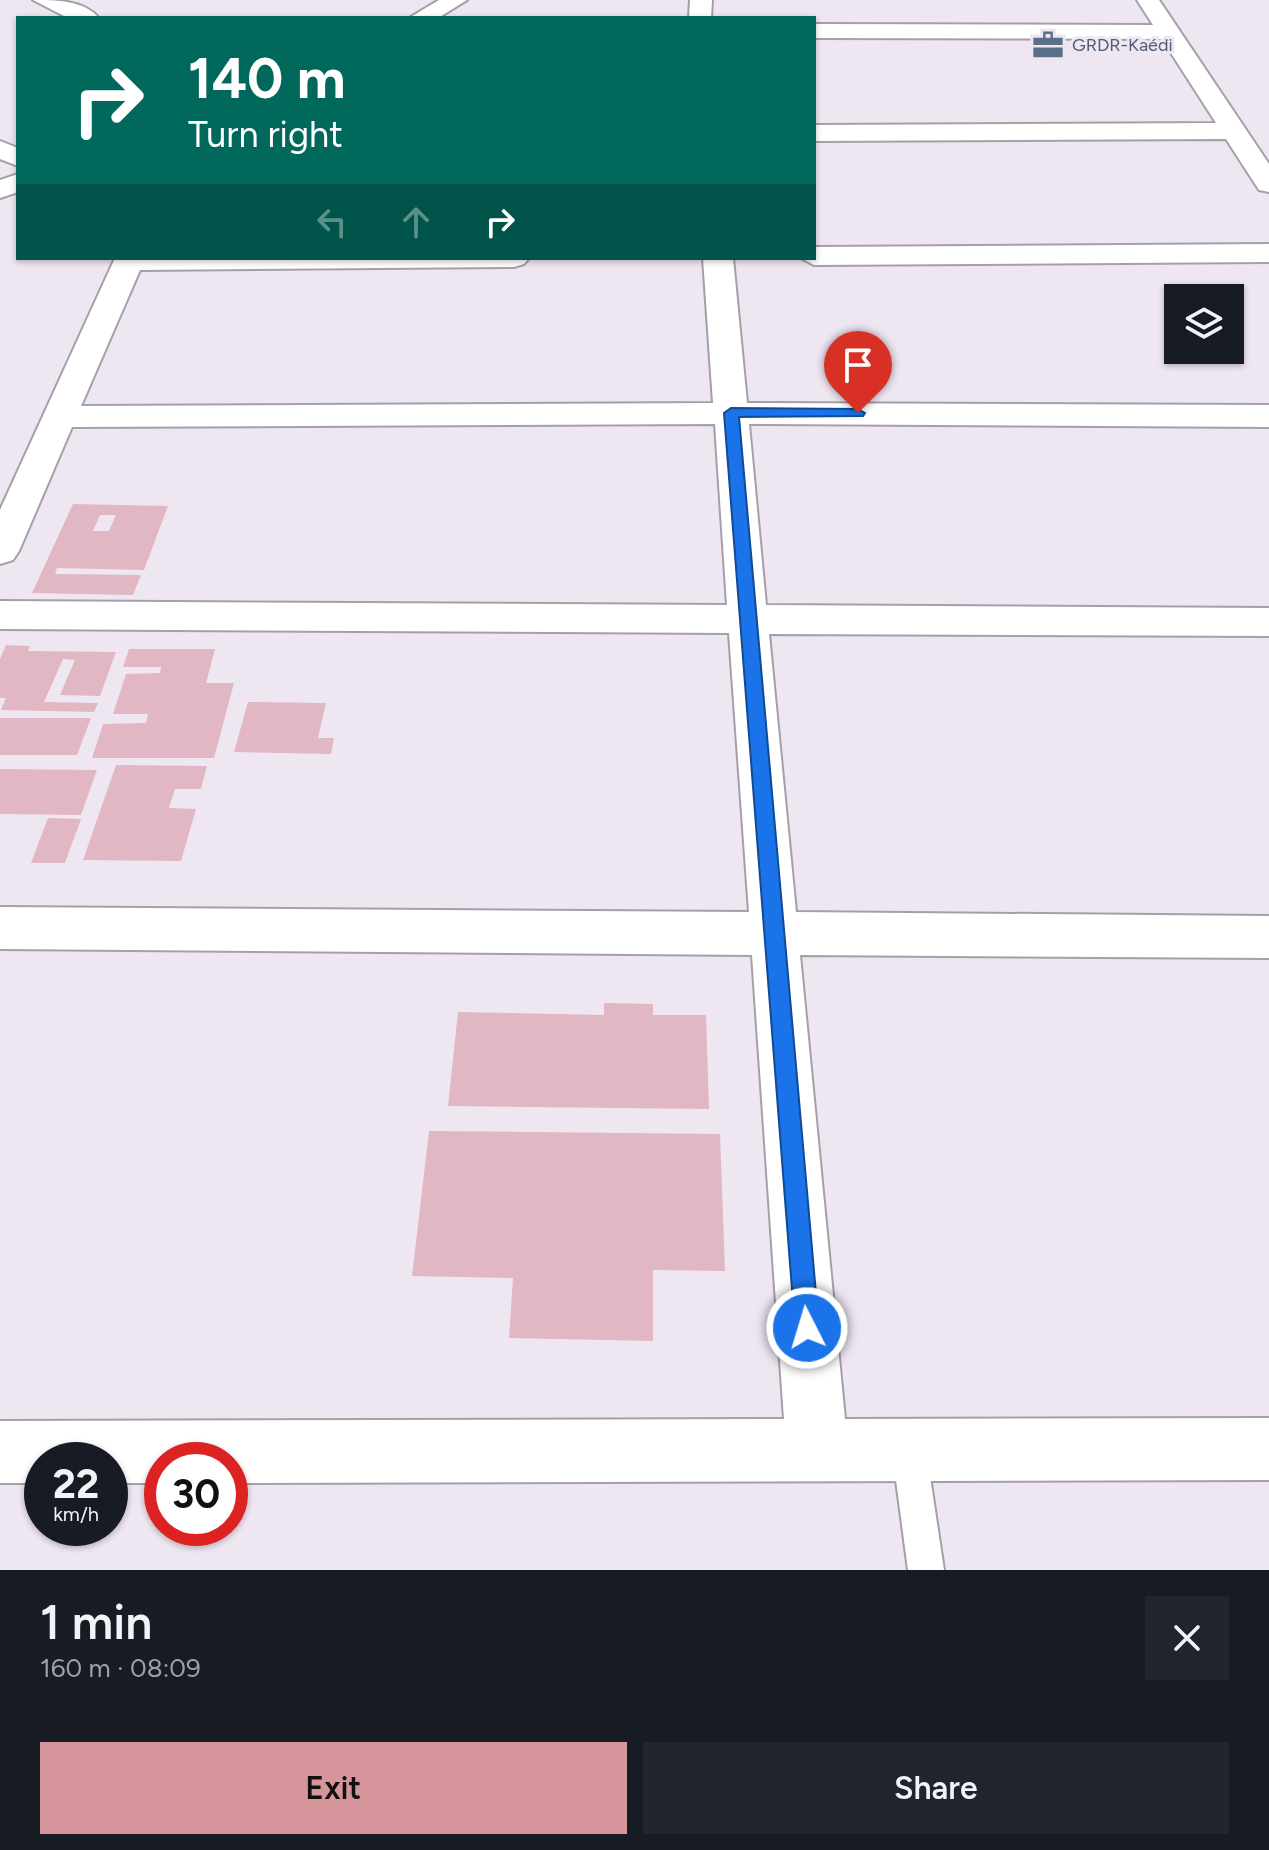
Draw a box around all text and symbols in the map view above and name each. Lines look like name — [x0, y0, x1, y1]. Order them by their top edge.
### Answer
office icon: GRDR-Kaédi — [1031, 28, 1065, 62]
place label: GRDR-Kaédi — [1072, 34, 1173, 56]
text: 140 m — [188, 45, 346, 112]
icon: right — [56, 48, 160, 152]
text: Turn right — [188, 113, 343, 156]
icon: left — [310, 200, 354, 244]
icon: ahead — [394, 200, 438, 244]
icon: right — [478, 200, 522, 244]
map controls — [1164, 284, 1244, 364]
button: layers — [1164, 284, 1244, 364]
pin — [824, 331, 892, 413]
icon: arrive — [836, 343, 880, 387]
position arrow — [765, 1286, 849, 1370]
speed limit sign: 30 — [144, 1442, 248, 1546]
text: 22 — [53, 1460, 99, 1508]
text: km/h — [53, 1502, 99, 1526]
text: 1 min — [40, 1593, 152, 1651]
button: close — [1145, 1596, 1229, 1680]
text: 160 m · 08:09 — [40, 1652, 201, 1684]
button: Exit — [40, 1742, 627, 1834]
button: Share — [643, 1742, 1229, 1834]

